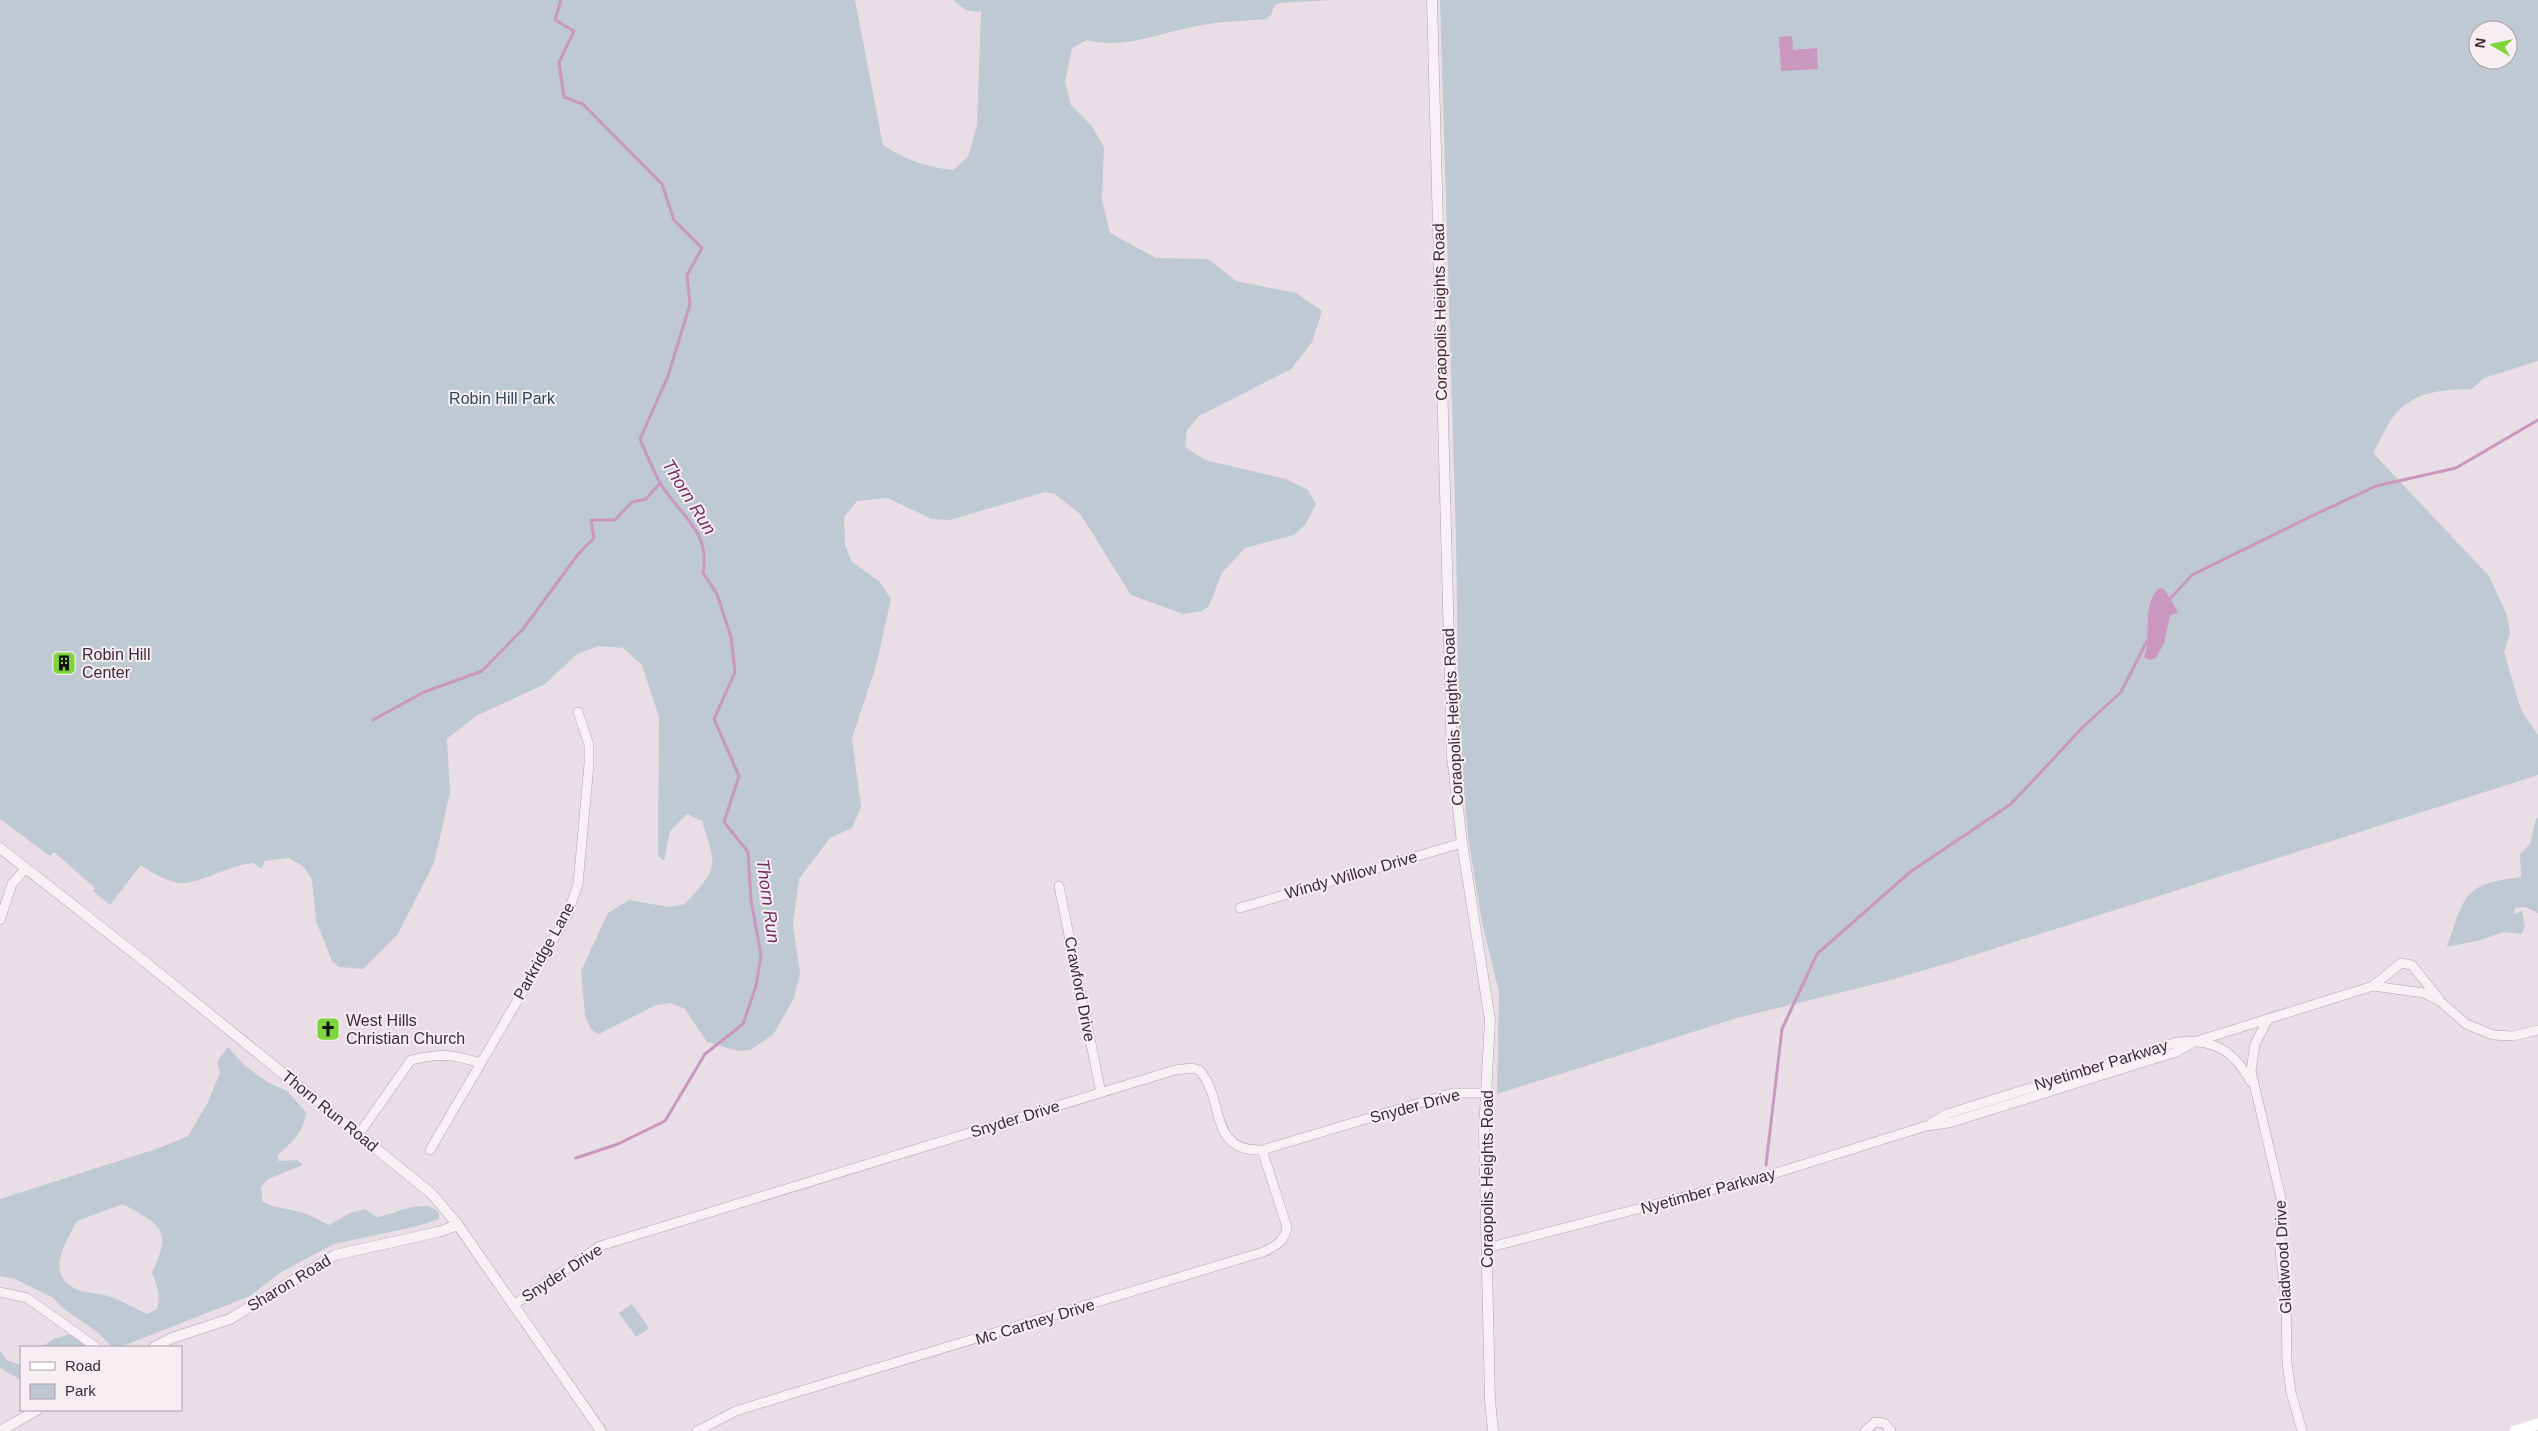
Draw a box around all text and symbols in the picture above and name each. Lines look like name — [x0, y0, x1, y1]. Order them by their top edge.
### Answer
north arrow — [2468, 20, 2518, 70]
text: N — [2471, 37, 2489, 49]
street label: Coraopolis Heights Road — [1430, 223, 1450, 401]
park label: Robin Hill Park — [449, 390, 556, 407]
water label: Thorn Run — [658, 456, 720, 538]
street label: Coraopolis Heights Road — [1440, 628, 1466, 806]
place label: Robin Hill Center — [82, 646, 150, 681]
building icon: Robin Hill Center — [51, 650, 77, 676]
street label: Windy Willow Drive — [1283, 848, 1419, 902]
water label: Thorn Run — [752, 857, 784, 945]
street label: Parkridge Lane — [510, 899, 578, 1003]
street label: Crawford Drive — [1061, 935, 1099, 1043]
place label: West Hills Christian Church — [346, 1012, 465, 1047]
church icon: West Hills Christian Church — [315, 1016, 341, 1042]
street label: Nyetimber Parkway — [2032, 1037, 2170, 1093]
street label: Thorn Run Road — [279, 1067, 381, 1155]
street label: Snyder Drive — [1368, 1086, 1462, 1126]
street label: Coraopolis Heights Road — [1479, 1090, 1496, 1268]
street label: Snyder Drive — [968, 1097, 1062, 1141]
street label: Nyetimber Parkway — [1639, 1165, 1777, 1217]
street label: Gladwood Drive — [2272, 1200, 2294, 1314]
street label: Snyder Drive — [519, 1241, 605, 1305]
street label: Sharon Road — [244, 1251, 334, 1315]
street label: Mc Cartney Drive — [973, 1296, 1097, 1348]
legend — [20, 1346, 182, 1411]
text: Road — [65, 1357, 101, 1374]
text: Park — [65, 1382, 96, 1399]

